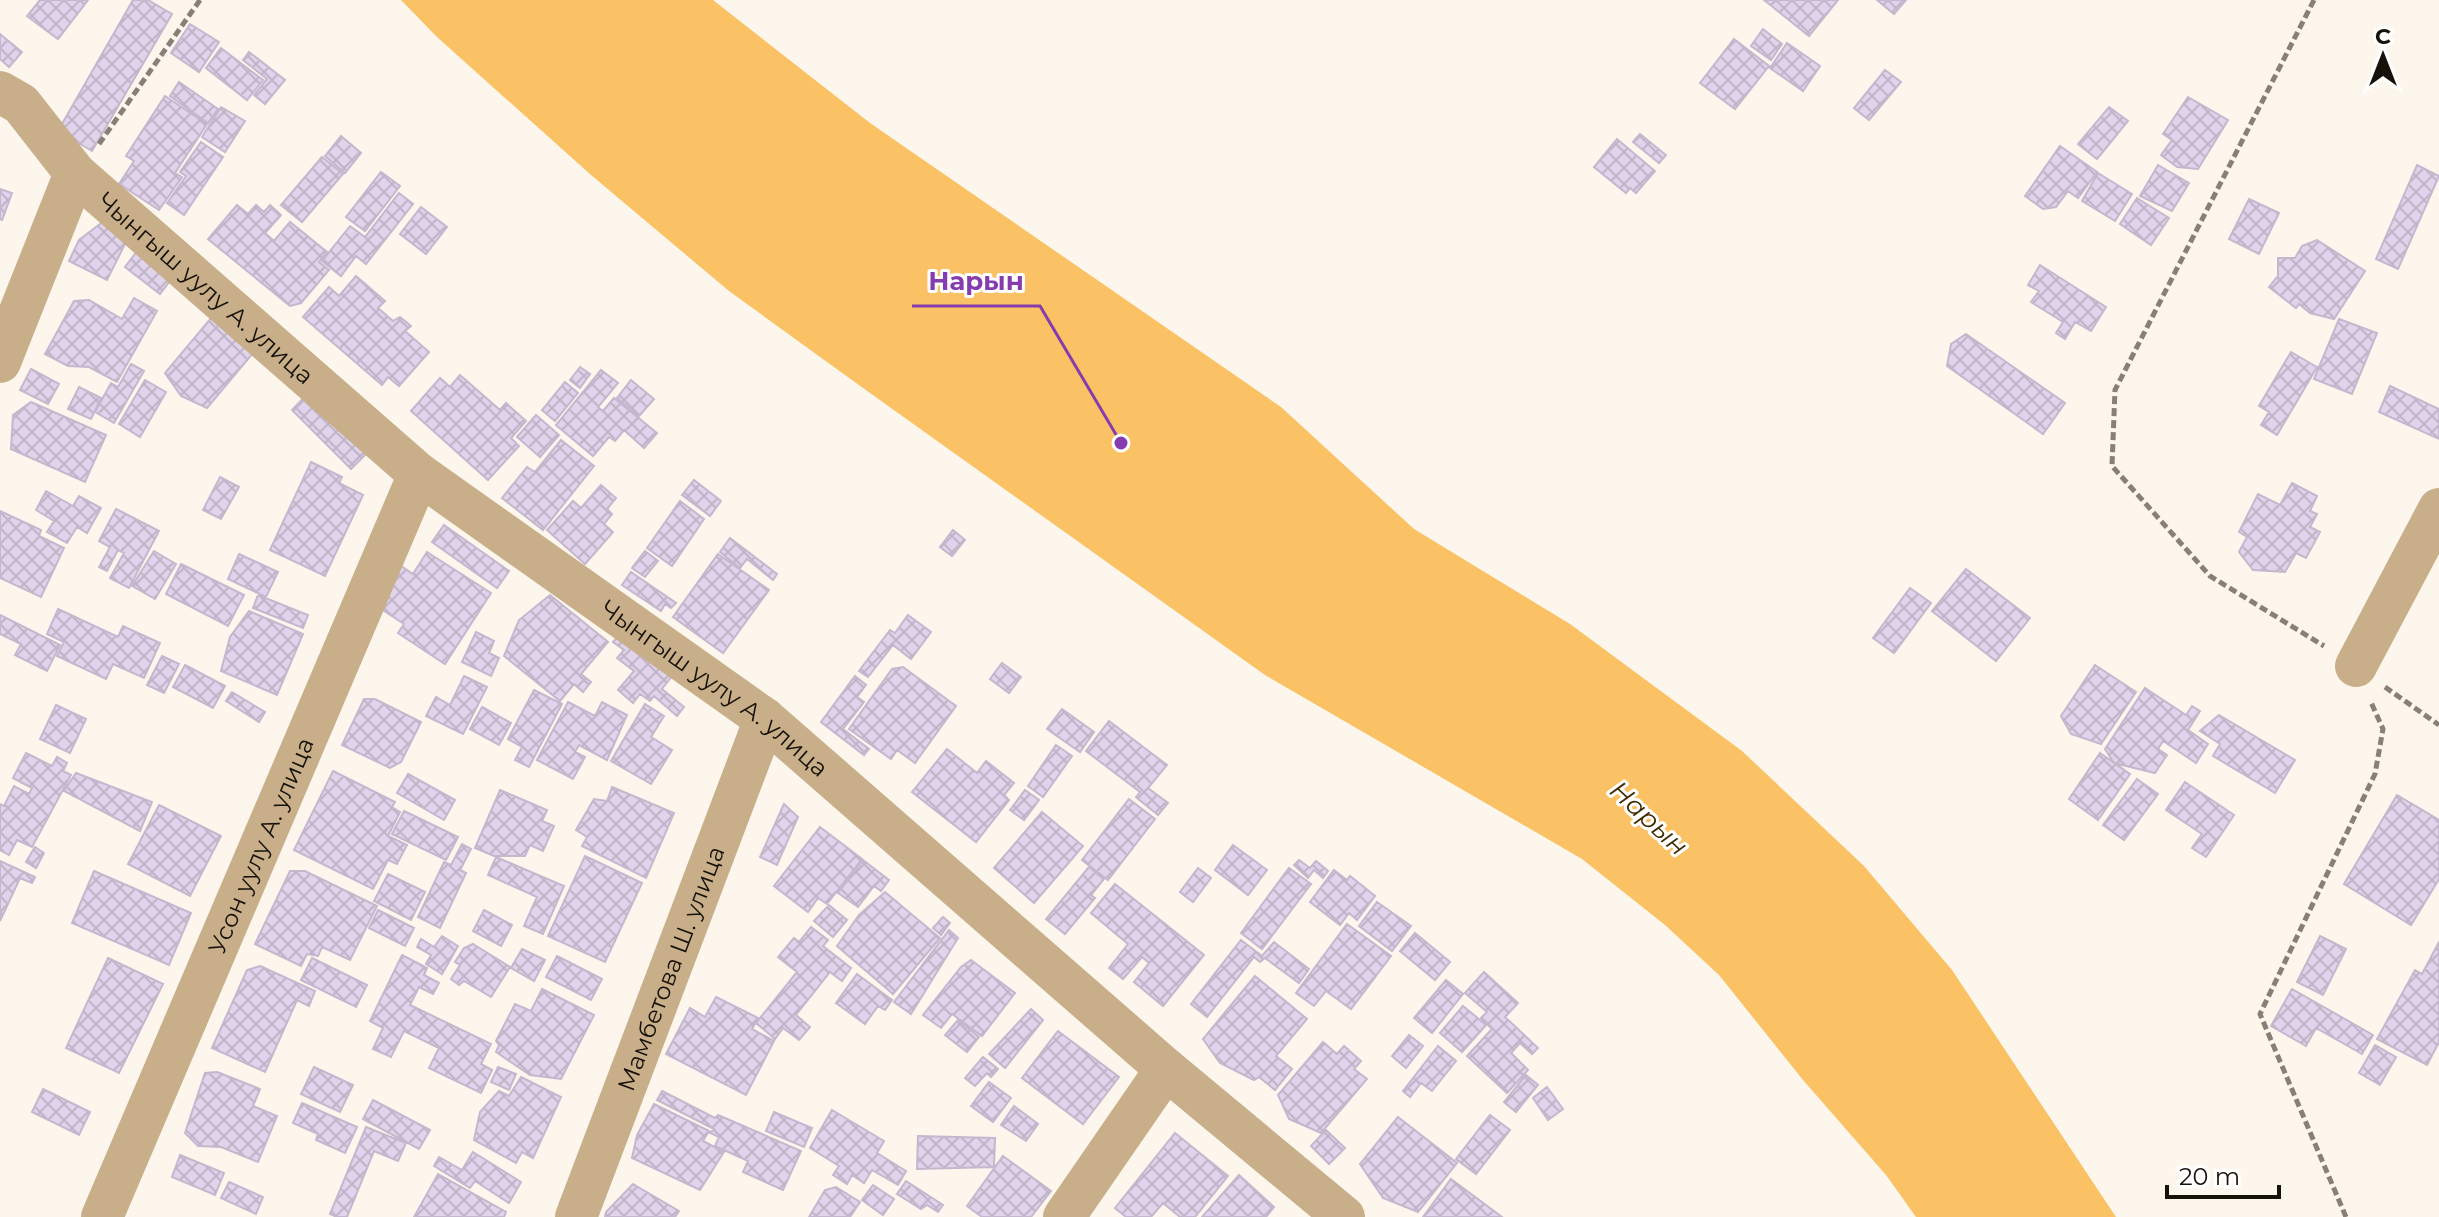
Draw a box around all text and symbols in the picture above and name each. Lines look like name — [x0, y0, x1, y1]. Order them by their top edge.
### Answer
north arrow — [2343, 16, 2423, 96]
text: С — [2375, 23, 2391, 50]
street label: Чынгыш уулу А. улица — [92, 186, 320, 390]
callout: Нарын — [912, 256, 1040, 306]
text: Нарын — [928, 265, 1024, 297]
street label: Чынгыш уулу А. улица — [596, 593, 835, 782]
street label: Усон уулу А. улица — [202, 733, 319, 958]
water label: Нарын — [1603, 774, 1695, 862]
street label: Мамбетова Ш. улица — [611, 842, 730, 1095]
scale bar — [2167, 1149, 2279, 1199]
text: 20 m — [2179, 1162, 2240, 1191]

